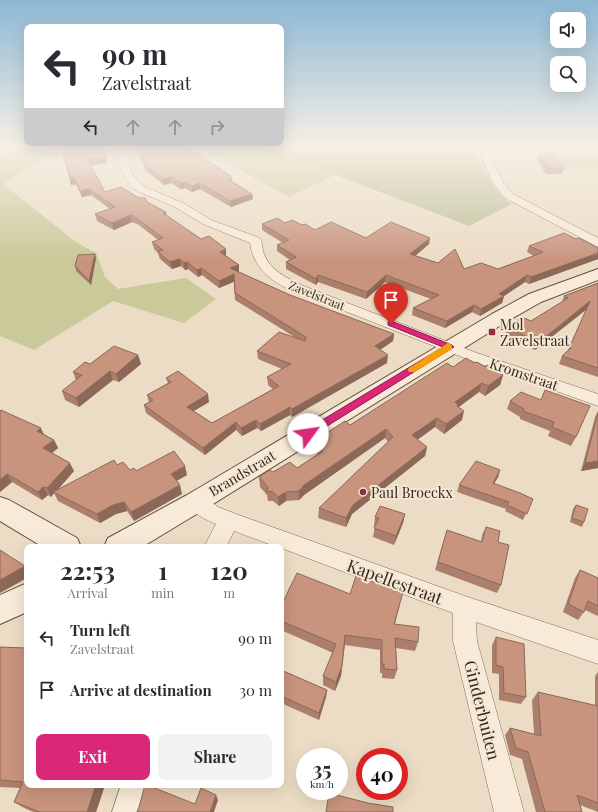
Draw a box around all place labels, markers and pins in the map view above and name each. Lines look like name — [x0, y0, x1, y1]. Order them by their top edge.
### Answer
pin — [374, 283, 408, 324]
place label: Mol Zavelstraat — [500, 315, 570, 350]
marker: Mol Zavelstraat — [487, 327, 497, 337]
place label: Paul Broeckx — [371, 483, 454, 502]
marker: Paul Broeckx — [358, 487, 368, 497]

